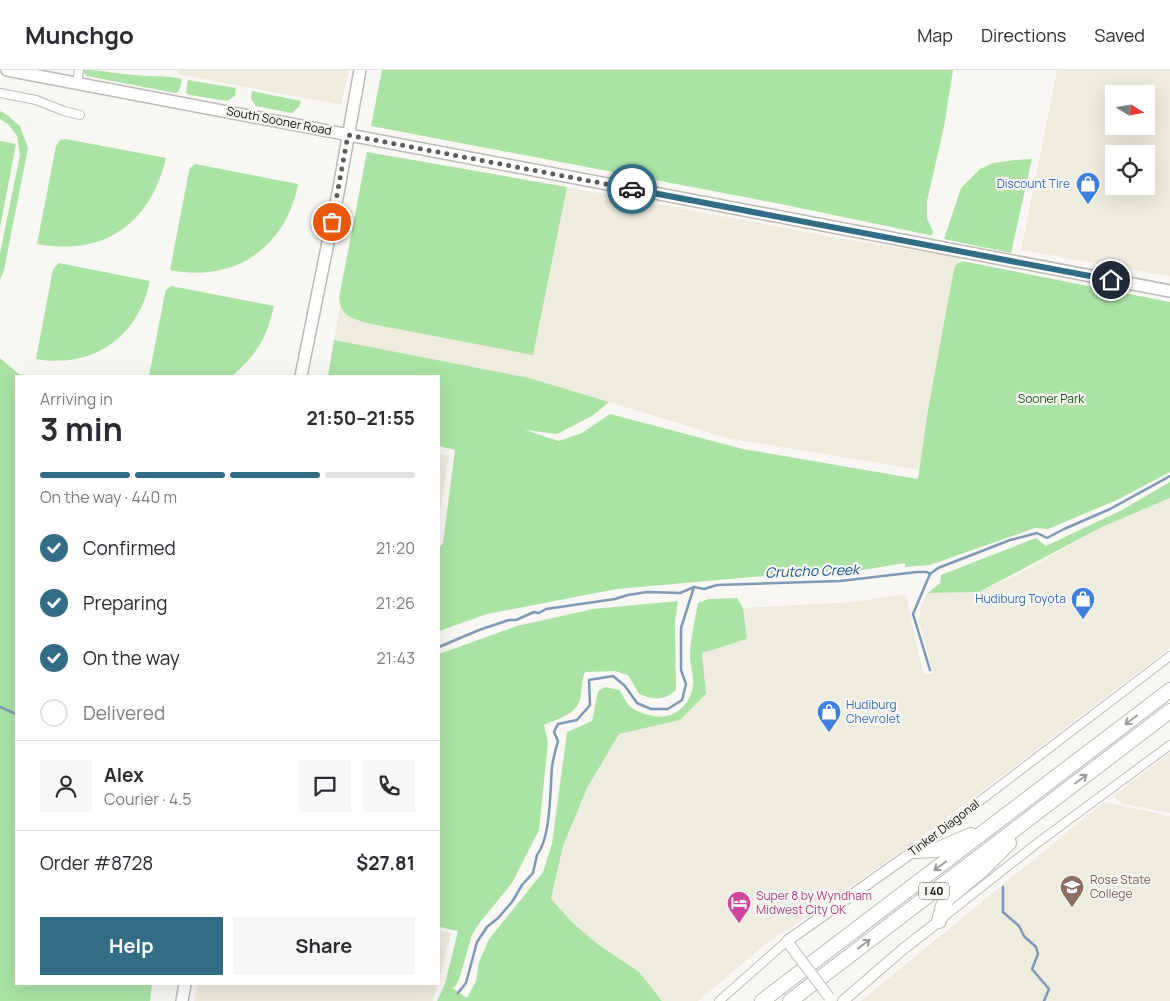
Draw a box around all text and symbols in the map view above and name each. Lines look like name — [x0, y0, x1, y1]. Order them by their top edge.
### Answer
text: Munchgo — [25, 18, 134, 51]
text: Map — [917, 23, 953, 47]
text: Directions — [981, 23, 1066, 47]
text: Saved — [1094, 23, 1145, 47]
north arrow — [1105, 85, 1155, 135]
map controls — [1105, 85, 1155, 195]
street label: South Sooner Road — [225, 102, 333, 139]
button: locate — [1105, 145, 1155, 195]
courier — [607, 164, 657, 214]
shop icon: Discount Tire — [1075, 171, 1101, 205]
icon: car — [618, 175, 646, 203]
place label: Discount Tire — [997, 175, 1070, 192]
pin — [311, 201, 353, 243]
icon: bag — [318, 208, 346, 236]
pin — [1090, 259, 1132, 301]
icon: home — [1097, 266, 1125, 294]
text: Arriving in — [40, 388, 113, 410]
park label: Sooner Park — [1018, 390, 1085, 407]
text: 21:50–21:55 — [307, 405, 415, 431]
text: 3 min — [40, 407, 123, 451]
text: On the way · 440 m — [40, 486, 177, 508]
icon: check — [40, 534, 68, 562]
text: Confirmed — [83, 535, 176, 561]
text: 21:20 — [376, 537, 415, 559]
water label: Crutcho Creek — [765, 559, 861, 582]
shop icon: Hudiburg Toyota — [1070, 586, 1096, 620]
icon: check — [40, 589, 68, 617]
text: Preparing — [83, 590, 168, 616]
place label: Hudiburg Toyota — [975, 590, 1066, 607]
text: 21:26 — [376, 592, 415, 614]
icon: check — [40, 644, 68, 672]
text: On the way — [83, 645, 180, 671]
text: 21:43 — [377, 647, 415, 669]
place label: Hudiburg Chevrolet — [846, 696, 901, 727]
shop icon: Hudiburg Chevrolet — [816, 699, 842, 733]
text: Delivered — [83, 700, 165, 726]
one-way arrow — [1124, 715, 1138, 725]
button: person — [40, 760, 92, 812]
button: chat — [299, 760, 351, 812]
button: phone — [363, 760, 415, 812]
text: Alex — [104, 762, 144, 788]
one-way arrow — [1074, 774, 1088, 784]
text: Courier · 4.5 — [104, 788, 191, 810]
street label: Tinker Diagonal — [905, 795, 983, 860]
text: Order #8728 — [40, 850, 153, 876]
text: $27.81 — [356, 850, 415, 876]
one-way arrow — [934, 860, 947, 871]
place label: Rose State College — [1090, 871, 1151, 902]
school or university icon: Rose State College — [1059, 874, 1085, 908]
road number: I 40 — [919, 882, 949, 899]
place label: Super 8 by Wyndham Midwest City OK — [756, 887, 872, 918]
hotel icon: Super 8 by Wyndham Midwest City OK — [726, 890, 752, 924]
button: Help — [40, 917, 223, 975]
button: Share — [233, 917, 415, 975]
one-way arrow — [858, 939, 871, 950]

